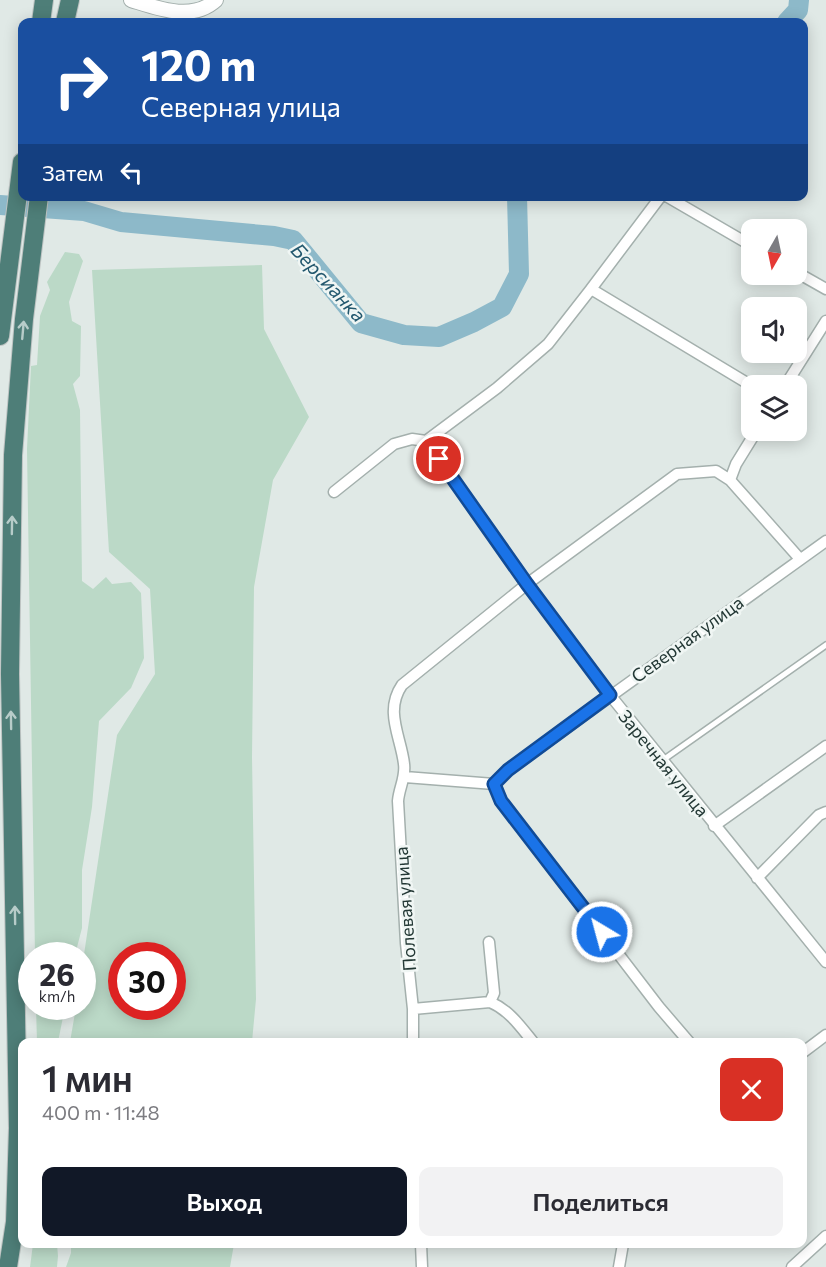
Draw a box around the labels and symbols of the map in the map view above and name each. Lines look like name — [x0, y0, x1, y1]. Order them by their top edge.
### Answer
north arrow — [741, 219, 807, 285]
water label: Берсианка — [286, 238, 372, 326]
one-way arrow — [18, 321, 29, 341]
pin — [413, 433, 464, 484]
one-way arrow — [6, 516, 18, 536]
street label: Северная улица — [627, 591, 747, 687]
street label: Заречная улица — [614, 705, 714, 821]
one-way arrow — [5, 711, 17, 731]
street label: Полевая улица — [390, 846, 420, 972]
position arrow — [570, 900, 634, 964]
one-way arrow — [9, 906, 20, 926]
speed limit sign: 30 — [108, 942, 186, 1020]

